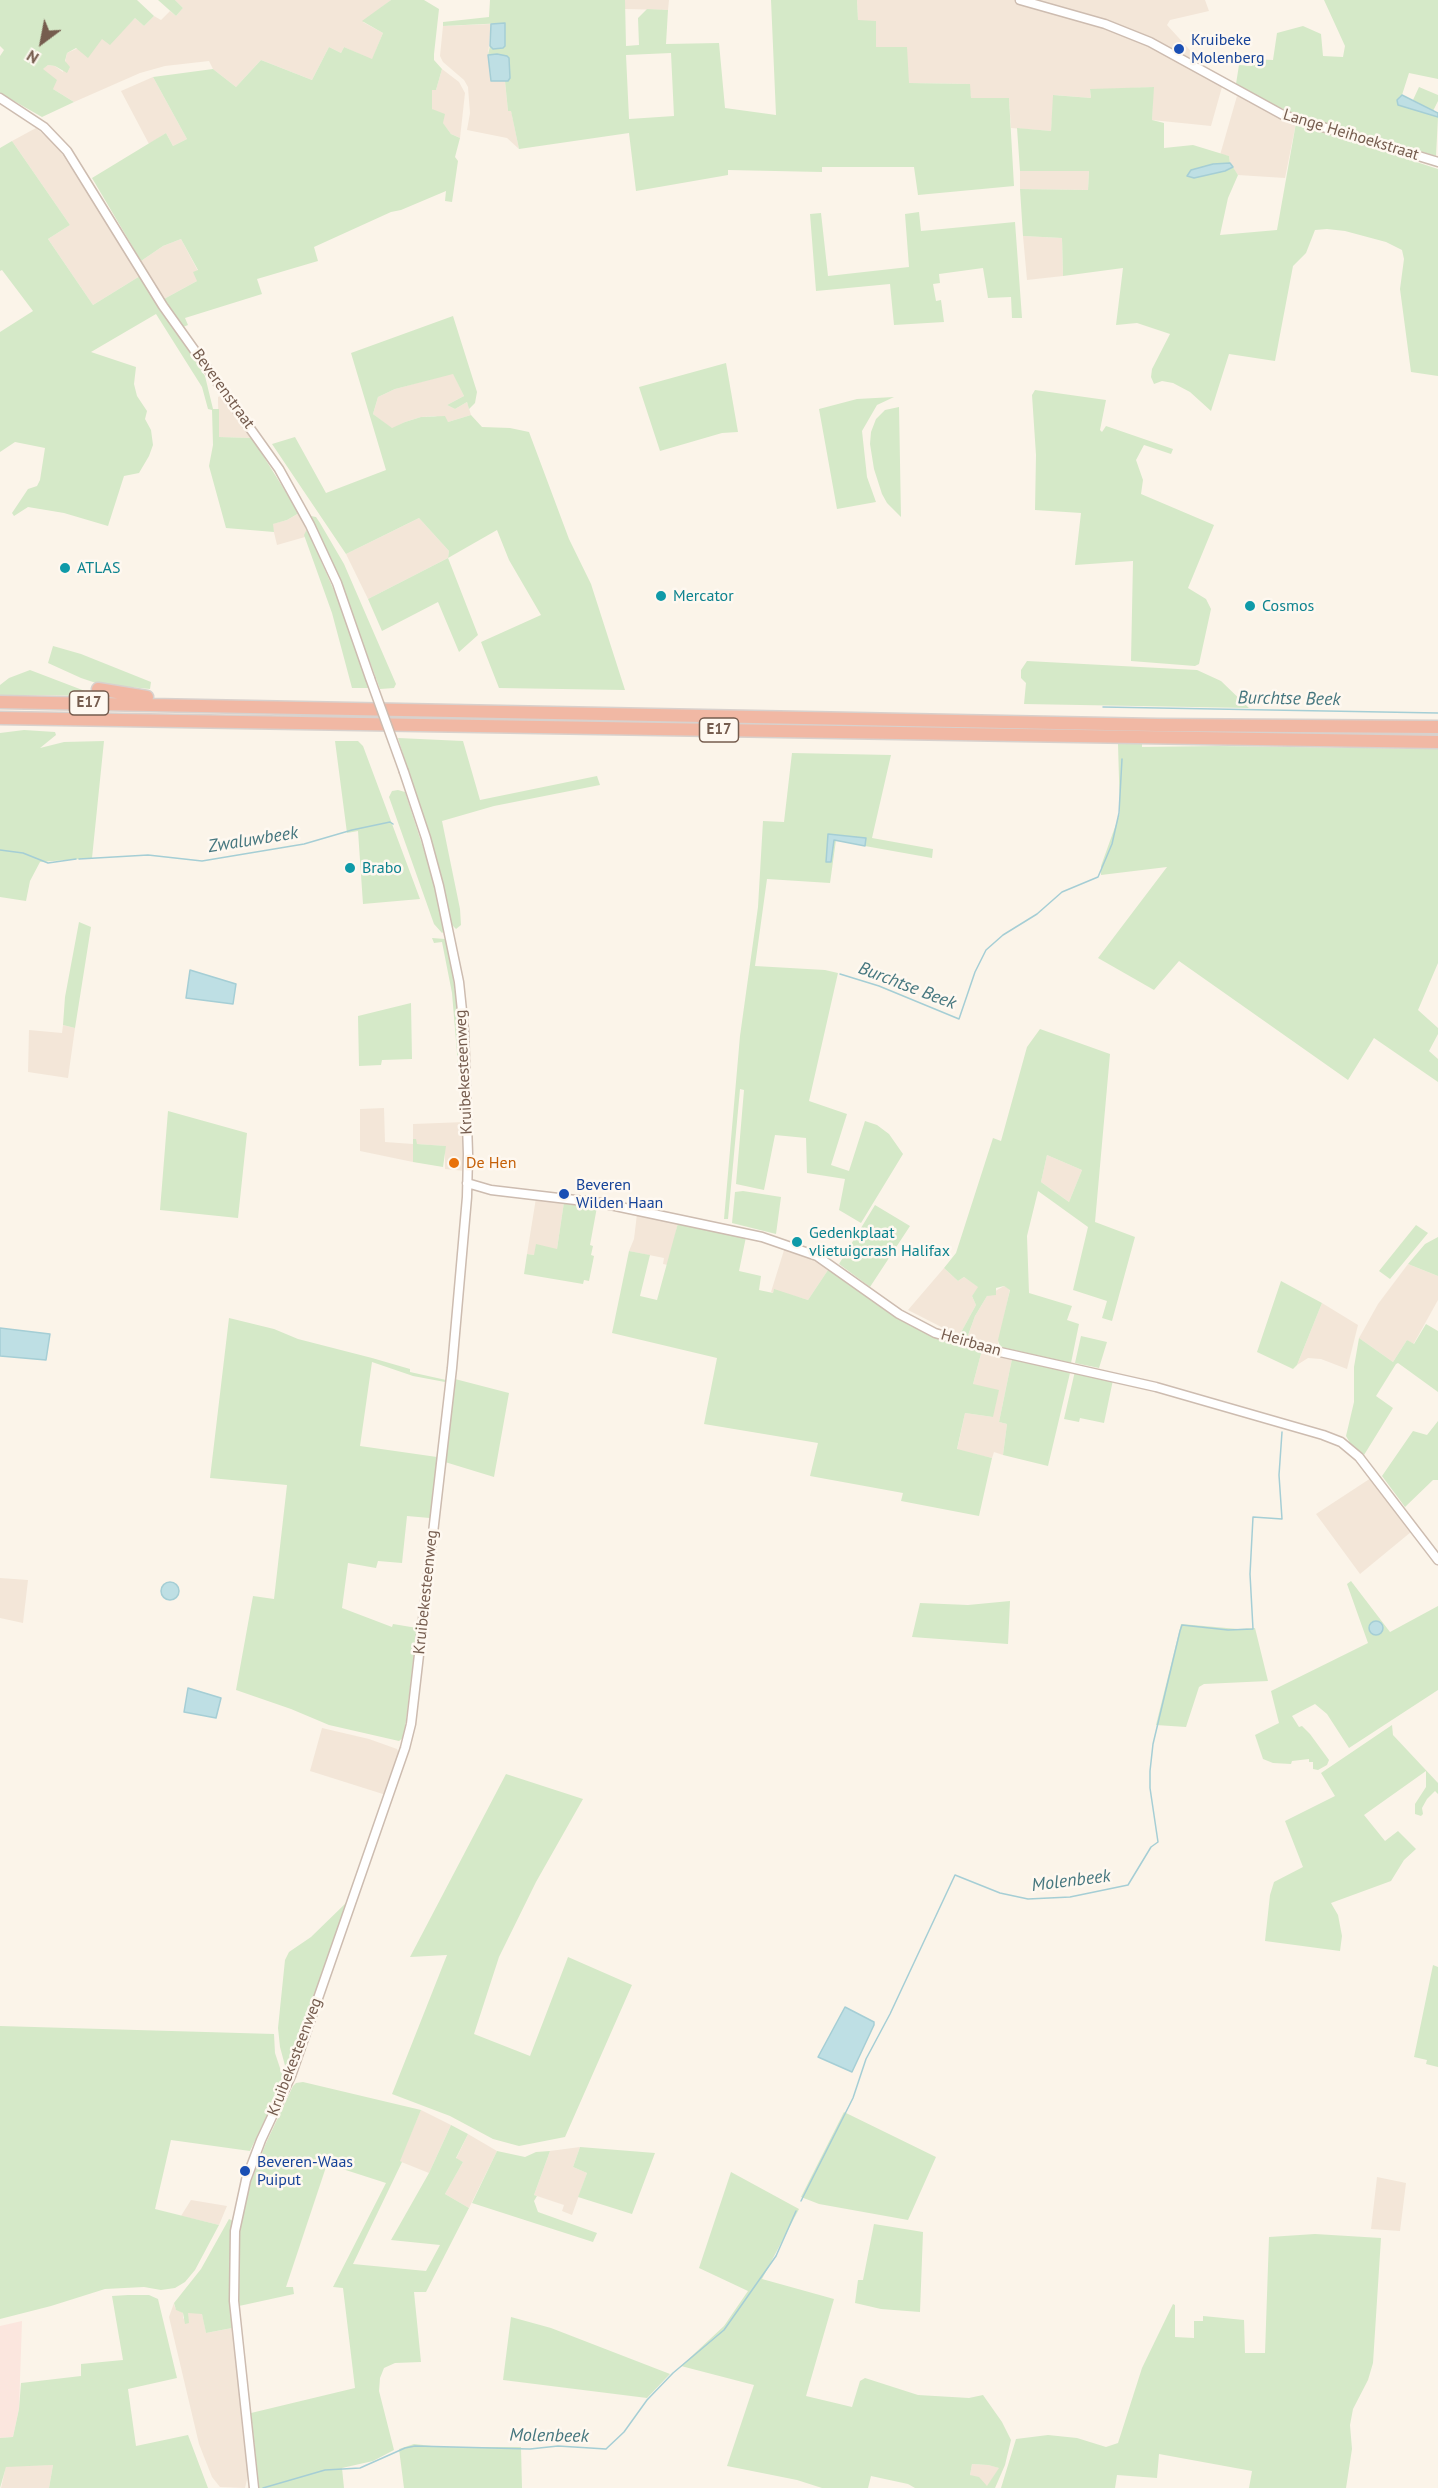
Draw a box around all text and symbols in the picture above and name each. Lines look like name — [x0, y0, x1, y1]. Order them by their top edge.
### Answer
north arrow — [12, 12, 72, 72]
place label: Kruibeke Molenberg — [1191, 30, 1265, 68]
marker: Kruibeke Molenberg — [1172, 42, 1186, 56]
text: N — [23, 46, 42, 69]
street label: Lange Heihoekstraat — [1281, 105, 1421, 165]
street label: Beverenstraat — [188, 345, 258, 433]
place label: ATLAS — [77, 558, 120, 578]
marker: ATLAS — [58, 561, 72, 575]
place label: Mercator — [673, 586, 734, 606]
marker: Mercator — [654, 589, 668, 603]
place label: Cosmos — [1262, 596, 1314, 616]
marker: Cosmos — [1243, 599, 1257, 613]
water label: Burchtse Beek — [1237, 687, 1341, 711]
road number: E17 — [70, 691, 109, 715]
road number: E17 — [700, 718, 738, 742]
water label: Zwaluwbeek — [206, 822, 300, 858]
place label: Brabo — [362, 858, 402, 878]
marker: Brabo — [343, 861, 357, 875]
water label: Burchtse Beek — [855, 957, 959, 1015]
street label: Kruibekesteenweg — [451, 1009, 477, 1135]
place label: De Hen — [466, 1153, 516, 1173]
marker: De Hen — [447, 1156, 461, 1170]
place label: Beveren Wilden Haan — [576, 1175, 663, 1213]
marker: Beveren Wilden Haan — [557, 1187, 571, 1201]
place label: Gedenkplaat vlietuigcrash Halifax — [809, 1223, 950, 1261]
marker: Gedenkplaat vlietuigcrash Halifax — [790, 1235, 804, 1249]
street label: Heirbaan — [939, 1325, 1003, 1361]
street label: Kruibekesteenweg — [410, 1529, 442, 1655]
water label: Molenbeek — [1030, 1865, 1112, 1897]
street label: Kruibekesteenweg — [264, 1995, 326, 2119]
place label: Beveren-Waas Puiput — [257, 2152, 353, 2190]
marker: Beveren-Waas Puiput — [238, 2164, 252, 2178]
water label: Molenbeek — [509, 2425, 589, 2447]

